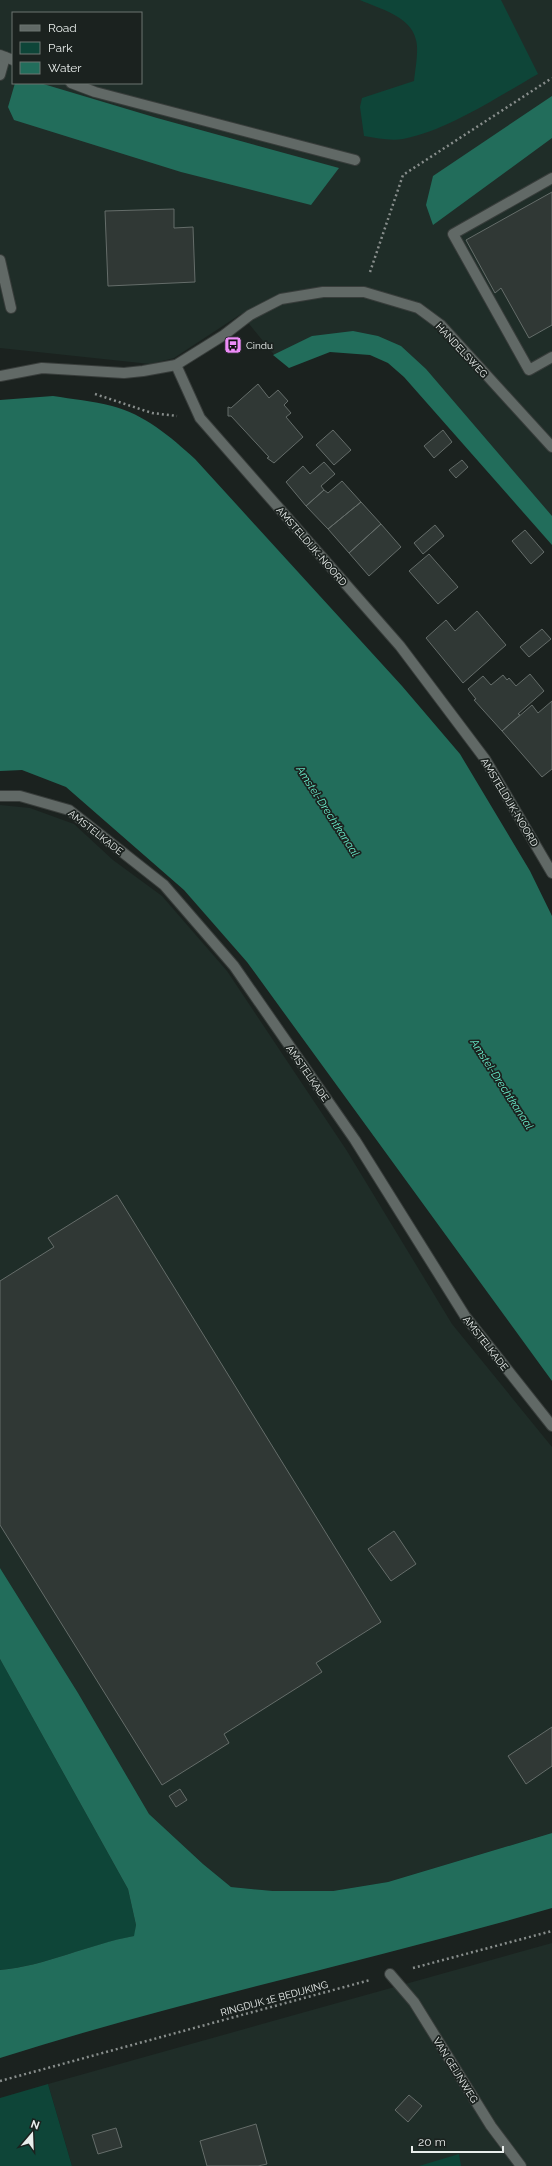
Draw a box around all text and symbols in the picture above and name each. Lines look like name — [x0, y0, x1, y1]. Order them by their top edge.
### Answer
legend — [12, 12, 142, 84]
text: Road — [48, 21, 77, 35]
text: Park — [48, 41, 73, 55]
text: Water — [48, 61, 82, 75]
street label: HANDELSWEG — [434, 321, 490, 380]
bus stop icon: Cindu — [223, 335, 243, 355]
place label: Cindu — [246, 340, 273, 351]
street label: AMSTELDIJK-NOORD — [274, 505, 349, 588]
street label: AMSTELDIJK-NOORD — [479, 756, 540, 848]
water label: Amstel-Drechtkanaal — [293, 763, 362, 859]
street label: AMSTELKADE — [66, 808, 125, 857]
water label: Amstel-Drechtkanaal — [467, 1036, 536, 1132]
street label: AMSTELKADE — [284, 1043, 331, 1103]
street label: AMSTELKADE — [461, 1314, 510, 1373]
street label: RINGDIJK 1E BEDIJKING — [219, 1979, 329, 2018]
street label: VAN GEIJNWEG — [431, 2036, 480, 2105]
north arrow — [12, 2114, 52, 2154]
text: N — [29, 2118, 41, 2133]
scale bar — [412, 2128, 503, 2154]
text: 20 m — [418, 2135, 446, 2149]

